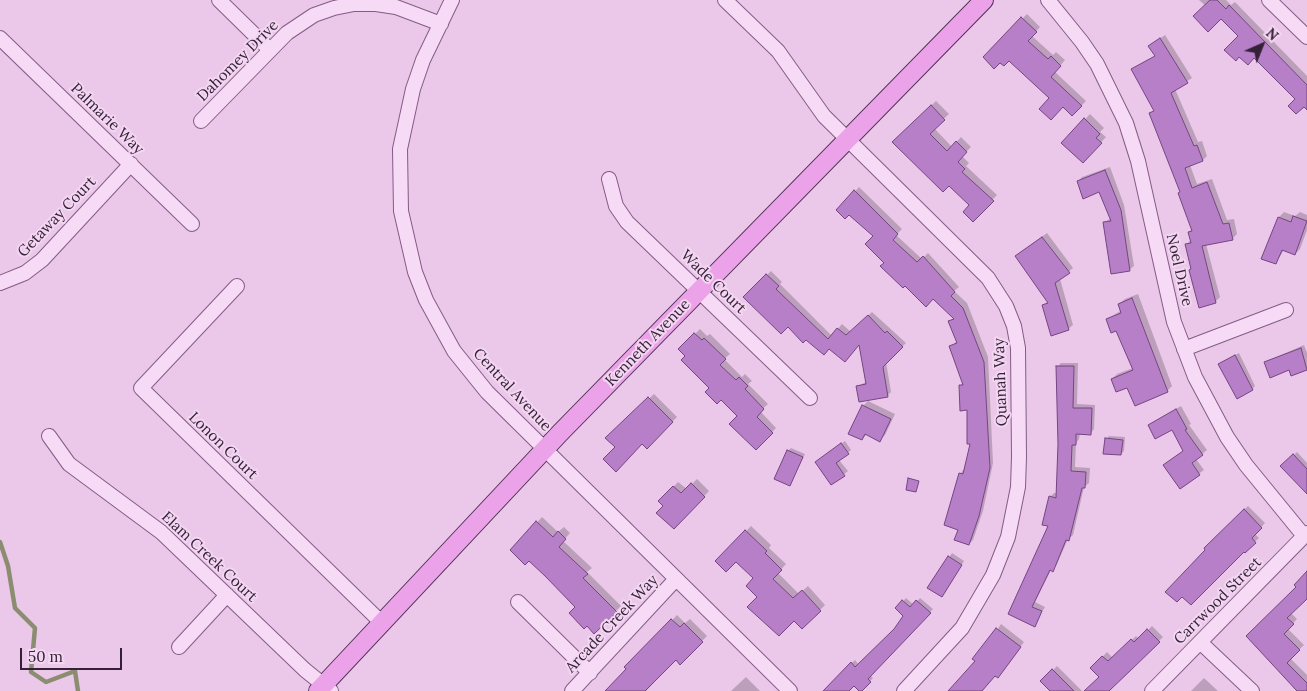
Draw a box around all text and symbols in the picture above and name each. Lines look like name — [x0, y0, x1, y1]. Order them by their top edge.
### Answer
street label: Dahomey Drive — [194, 17, 282, 105]
north arrow — [1237, 20, 1287, 70]
text: N — [1262, 24, 1283, 44]
street label: Palmarie Way — [67, 80, 147, 158]
street label: Getaway Court — [14, 173, 100, 261]
street label: Noel Drive — [1162, 232, 1196, 308]
street label: Wade Court — [677, 246, 749, 318]
street label: Kenneth Avenue — [602, 296, 694, 390]
street label: Quanah Way — [990, 338, 1012, 426]
street label: Central Avenue — [469, 345, 555, 435]
street label: Lonon Court — [185, 409, 261, 483]
street label: Elam Creek Court — [157, 508, 261, 606]
street label: Carrwood Street — [1171, 554, 1265, 648]
street label: Arcade Creek Way — [562, 571, 662, 677]
scale bar — [22, 638, 125, 670]
text: 50 m — [28, 647, 63, 666]

